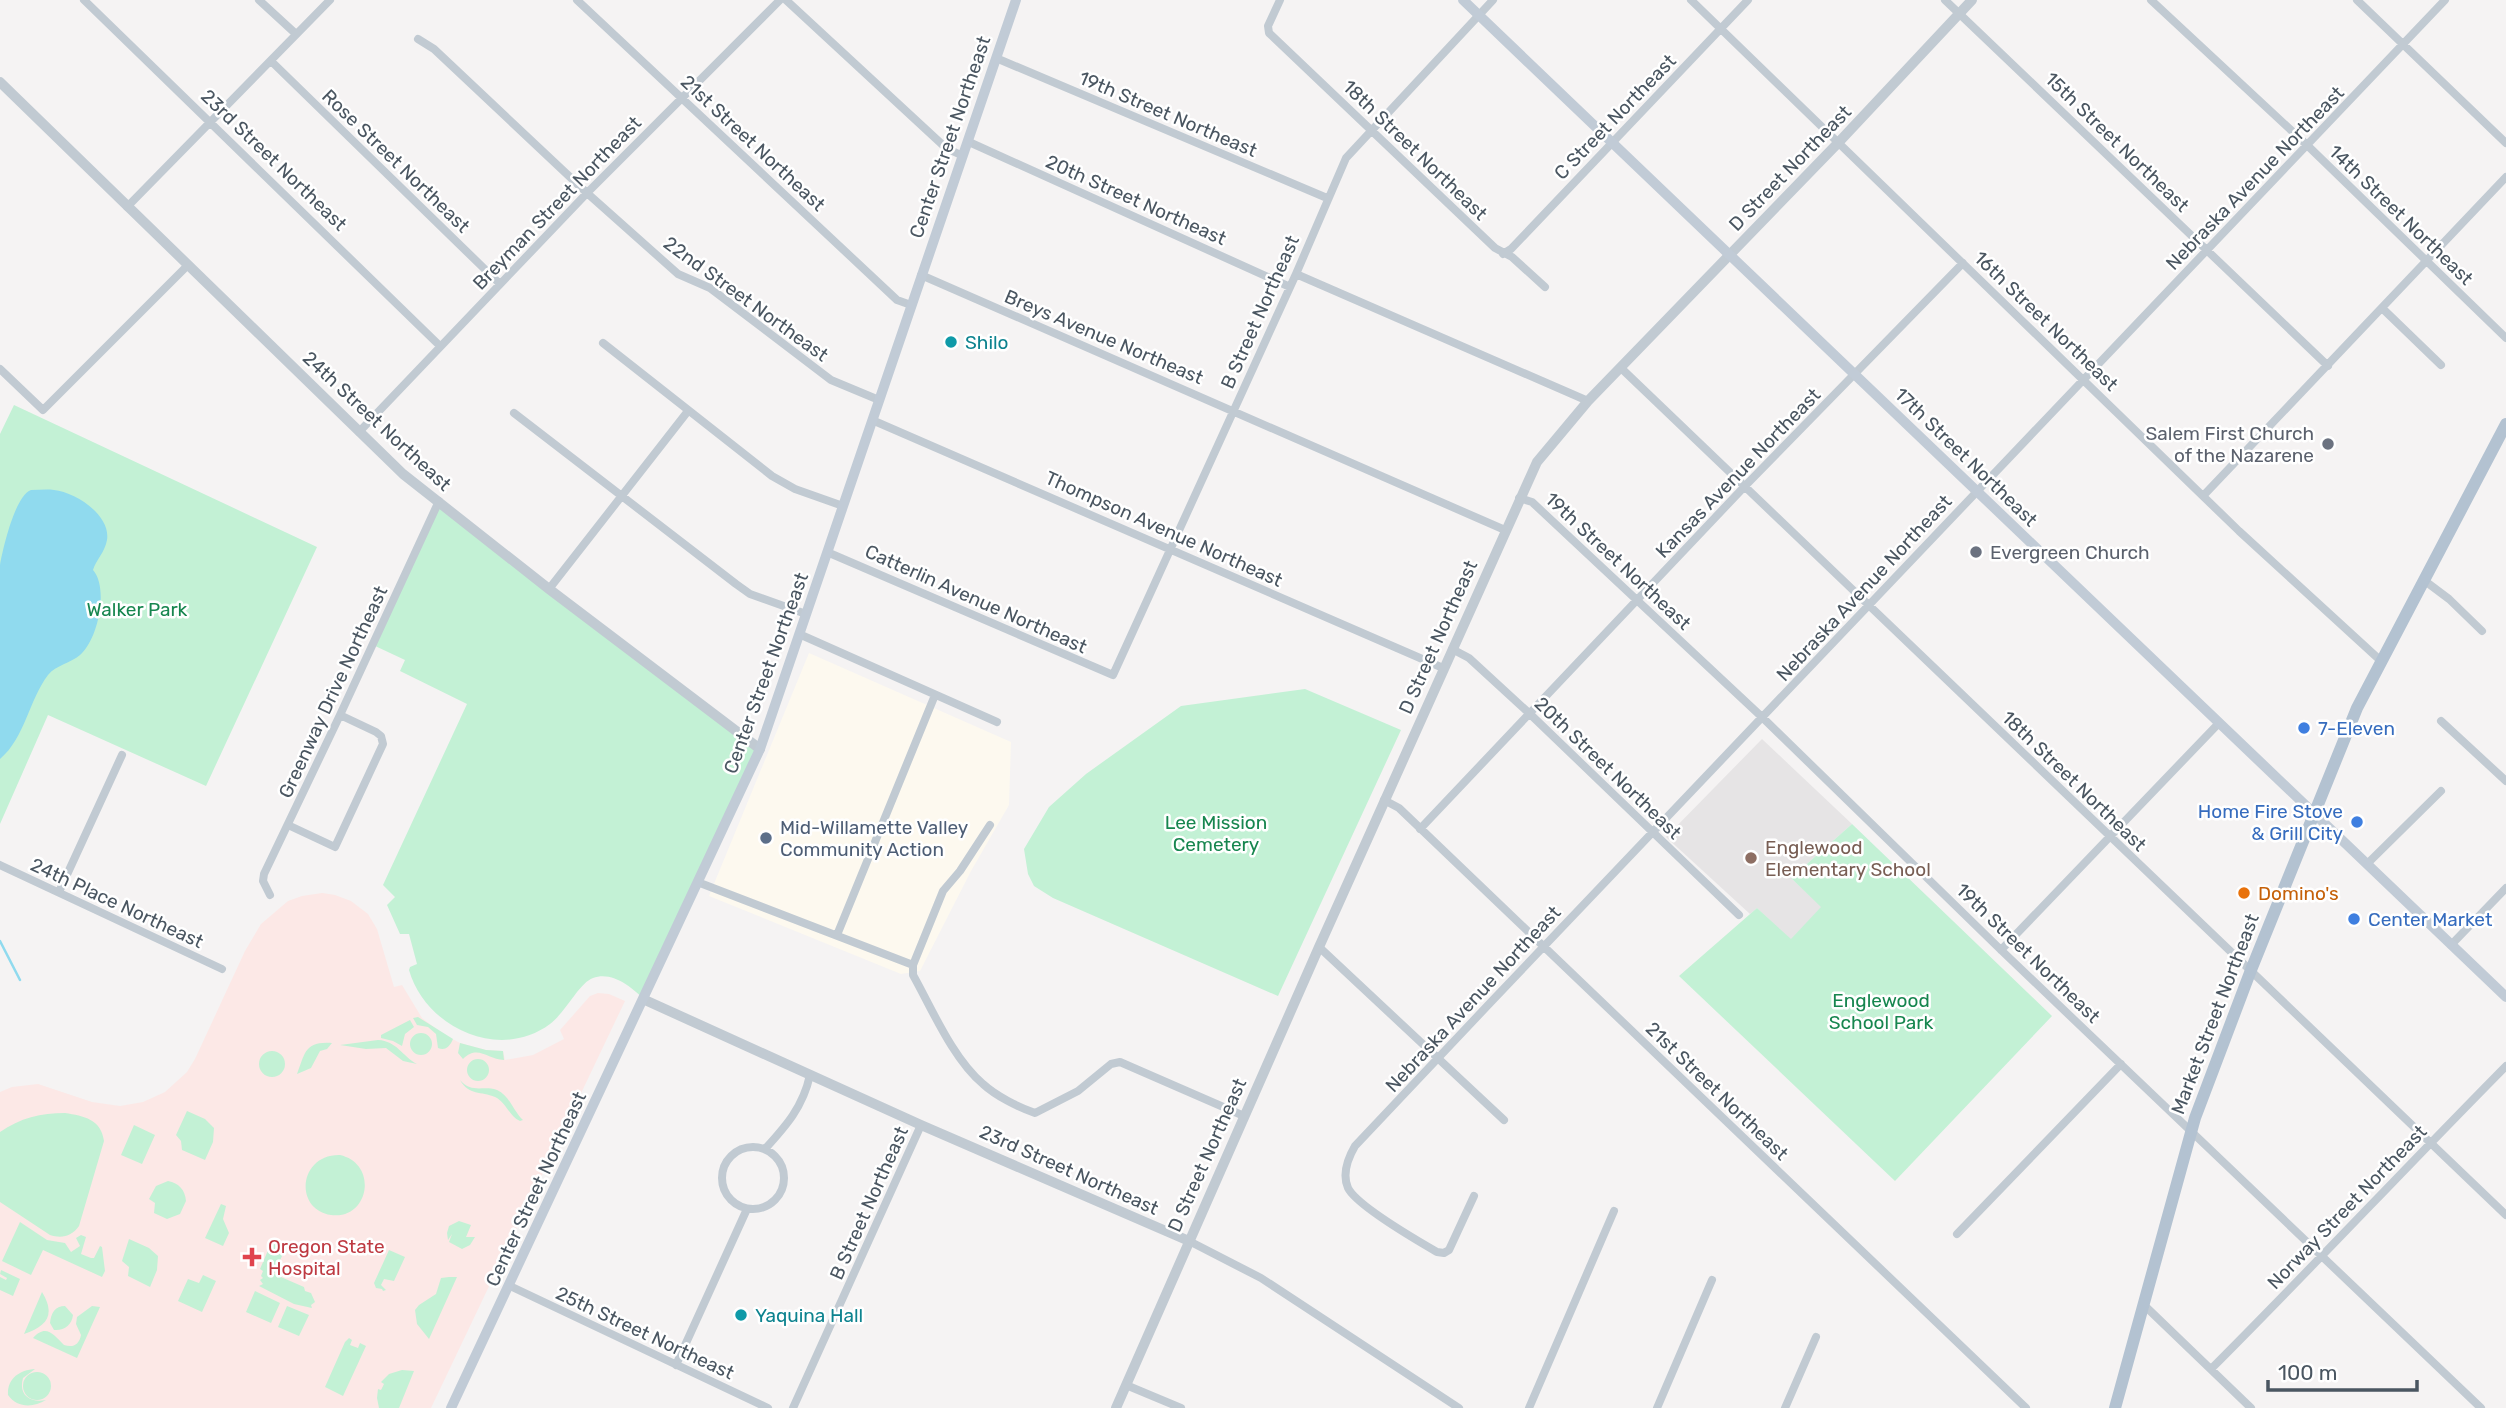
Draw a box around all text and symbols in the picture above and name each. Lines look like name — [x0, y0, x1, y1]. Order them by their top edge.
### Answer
street label: Center Street Northeast — [905, 32, 996, 241]
street label: C Street Northeast — [1549, 49, 1681, 185]
street label: 19th Street Northeast — [1076, 66, 1261, 162]
street label: 15th Street Northeast — [2040, 67, 2194, 217]
street label: 21st Street Northeast — [676, 70, 830, 216]
street label: 18th Street Northeast — [1338, 75, 1492, 225]
street label: Nebraska Avenue Northeast — [2161, 81, 2349, 275]
street label: 23rd Street Northeast — [196, 84, 352, 236]
street label: Rose Street Northeast — [317, 85, 475, 238]
street label: D Street Northeast — [1724, 100, 1856, 236]
street label: Breyman Street Northeast — [468, 111, 646, 294]
street label: 14th Street Northeast — [2324, 140, 2478, 290]
street label: 20th Street Northeast — [1042, 150, 1230, 250]
street label: B Street Northeast — [1216, 231, 1304, 392]
street label: 22nd Street Northeast — [659, 232, 833, 367]
street label: 16th Street Northeast — [1969, 246, 2123, 396]
street label: Breys Avenue Northeast — [1001, 285, 1207, 390]
place label: Shilo — [965, 331, 1009, 354]
marker: Shilo — [943, 334, 959, 350]
street label: 24th Street Northeast — [298, 346, 456, 496]
street label: Kansas Avenue Northeast — [1651, 383, 1826, 563]
street label: 17th Street Northeast — [1890, 383, 2043, 532]
place label: Salem First Church of the Nazarene — [2145, 422, 2314, 467]
marker: Salem First Church of the Nazarene — [2320, 436, 2336, 452]
street label: Thompson Avenue Northeast — [1042, 466, 1287, 592]
street label: 19th Street Northeast — [1540, 487, 1696, 635]
street label: Nebraska Avenue Northeast — [1772, 490, 1957, 686]
street label: Catterlin Avenue Northeast — [862, 540, 1091, 659]
place label: Evergreen Church — [1990, 541, 2150, 564]
marker: Evergreen Church — [1968, 544, 1984, 560]
street label: D Street Northeast — [1394, 556, 1482, 717]
street label: Center Street Northeast — [719, 569, 813, 777]
street label: Greenway Drive Northeast — [274, 582, 393, 802]
park label: Walker Park — [87, 598, 188, 621]
street label: 20th Street Northeast — [1530, 692, 1687, 844]
street label: 18th Street Northeast — [1997, 706, 2151, 856]
place label: 7-Eleven — [2318, 717, 2395, 740]
marker: 7-Eleven — [2296, 720, 2312, 736]
place label: Home Fire Stove & Grill City — [2198, 800, 2343, 845]
park label: Lee Mission Cemetery — [1165, 811, 1267, 856]
marker: Home Fire Stove & Grill City — [2349, 814, 2365, 830]
place label: Mid-Willamette Valley Community Action — [780, 816, 968, 861]
marker: Mid-Willamette Valley Community Action — [758, 830, 774, 846]
place label: Englewood Elementary School — [1765, 836, 1931, 881]
marker: Englewood Elementary School — [1743, 850, 1759, 866]
street label: 24th Place Northeast — [27, 853, 208, 953]
street label: 19th Street Northeast — [1951, 878, 2105, 1028]
place label: Domino's — [2258, 882, 2339, 905]
marker: Domino's — [2236, 885, 2252, 901]
street label: Nebraska Avenue Northeast — [1381, 901, 1566, 1097]
place label: Center Market — [2368, 908, 2493, 931]
street label: Market Street Northeast — [2166, 910, 2264, 1118]
marker: Center Market — [2346, 911, 2362, 927]
park label: Englewood School Park — [1829, 989, 1933, 1034]
street label: 21st Street Northeast — [1641, 1017, 1793, 1165]
street label: D Street Northeast — [1163, 1074, 1251, 1235]
street label: Center Street Northeast — [481, 1087, 592, 1290]
street label: 23rd Street Northeast — [976, 1120, 1163, 1220]
street label: Norway Street Northeast — [2263, 1120, 2432, 1294]
street label: B Street Northeast — [825, 1122, 913, 1283]
place label: Oregon State Hospital — [268, 1235, 385, 1280]
marker: Oregon State Hospital — [242, 1247, 262, 1267]
street label: 25th Street Northeast — [552, 1282, 738, 1385]
place label: Yaquina Hall — [755, 1304, 863, 1327]
marker: Yaquina Hall — [733, 1307, 749, 1323]
scale bar — [2268, 1348, 2417, 1392]
text: 100 m — [2278, 1360, 2337, 1385]

